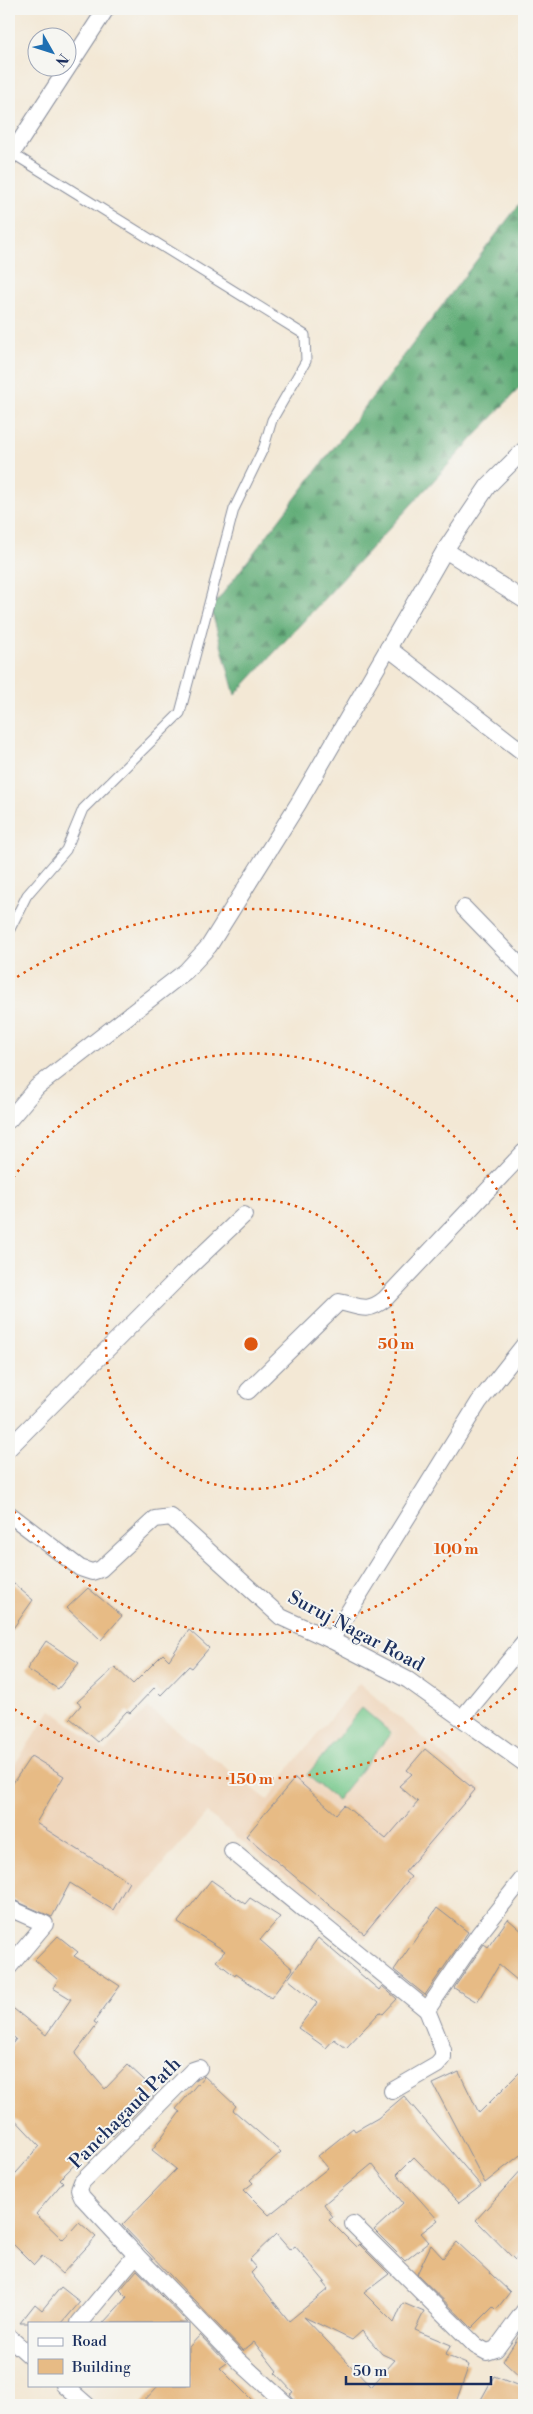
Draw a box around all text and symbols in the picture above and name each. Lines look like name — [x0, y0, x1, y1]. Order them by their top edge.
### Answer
north arrow — [28, 28, 78, 78]
text: N — [51, 50, 72, 70]
centre of rings — [242, 1335, 260, 1353]
text: 50 m — [378, 1335, 414, 1354]
text: 100 m — [434, 1540, 479, 1559]
street label: Suruj Nagar Road — [284, 1585, 428, 1677]
text: 150 m — [229, 1770, 273, 1789]
street label: Panchagaud Path — [64, 2052, 186, 2174]
legend — [28, 2322, 190, 2386]
text: Road — [72, 2332, 107, 2351]
scale bar — [346, 2354, 490, 2386]
text: Building — [71, 2358, 131, 2377]
text: 50 m — [353, 2362, 387, 2381]

